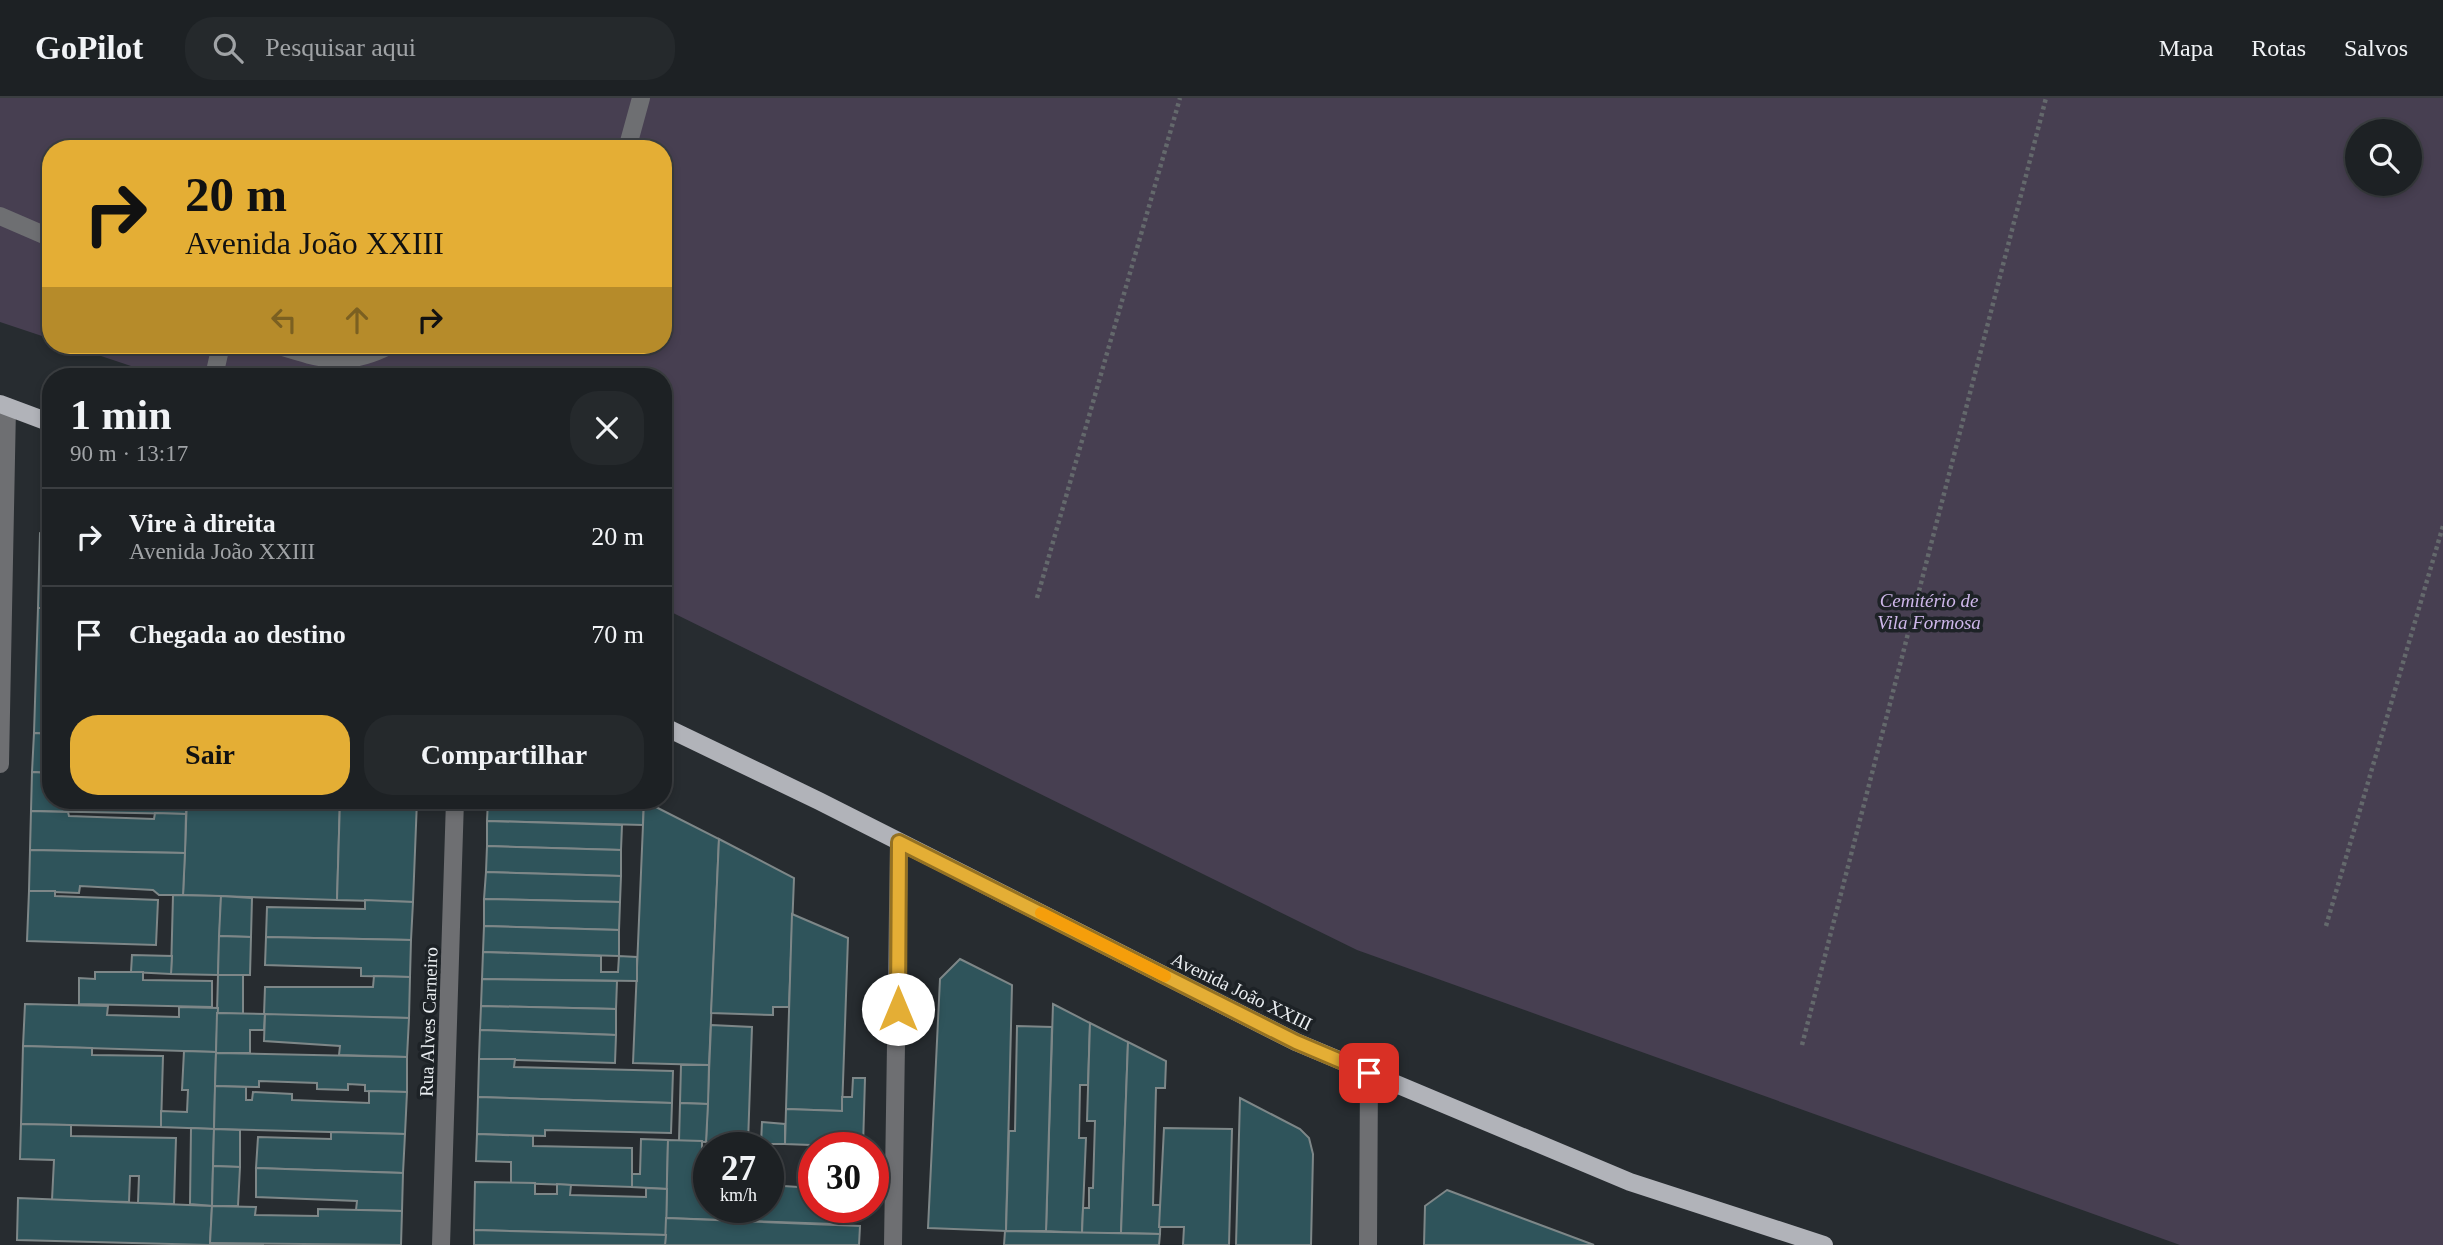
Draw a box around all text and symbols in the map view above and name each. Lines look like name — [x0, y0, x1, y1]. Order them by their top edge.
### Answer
search box — [185, 17, 675, 80]
icon: search — [209, 29, 247, 67]
text: GoPilot — [35, 30, 143, 66]
text: Pesquisar aqui — [265, 33, 416, 62]
text: Mapa — [2159, 35, 2213, 61]
text: Rotas — [2251, 35, 2306, 61]
text: Salvos — [2344, 35, 2408, 61]
map controls — [2345, 119, 2422, 196]
button: search — [2345, 119, 2422, 196]
text: 20 m — [185, 167, 287, 222]
icon: right — [70, 168, 161, 259]
text: Avenida João XXIII — [185, 225, 444, 261]
icon: left — [265, 301, 303, 339]
icon: ahead — [338, 301, 376, 339]
icon: right — [411, 301, 449, 339]
button: close — [570, 391, 644, 465]
text: 1 min — [70, 392, 172, 438]
text: 90 m · 13:17 — [70, 441, 188, 466]
text: Vire à direita — [129, 509, 276, 538]
icon: right — [70, 518, 108, 556]
text: 20 m — [591, 522, 644, 551]
text: Avenida João XXIII — [129, 539, 315, 564]
park label: Cemitério de Vila Formosa — [1877, 590, 1981, 633]
icon: arrive — [70, 616, 108, 654]
text: Chegada ao destino — [129, 620, 346, 649]
text: 70 m — [591, 620, 644, 649]
button: Sair — [70, 715, 350, 795]
button: Compartilhar — [364, 715, 644, 795]
street label: Rua Alves Carneiro — [415, 947, 442, 1097]
street label: Avenida João XXIII — [1168, 948, 1315, 1035]
position arrow — [861, 972, 935, 1046]
pin — [1339, 1043, 1399, 1103]
icon: arrive — [1350, 1054, 1388, 1092]
speed limit sign: 30 — [798, 1132, 889, 1223]
text: 27 — [721, 1149, 756, 1188]
text: km/h — [720, 1185, 757, 1205]

